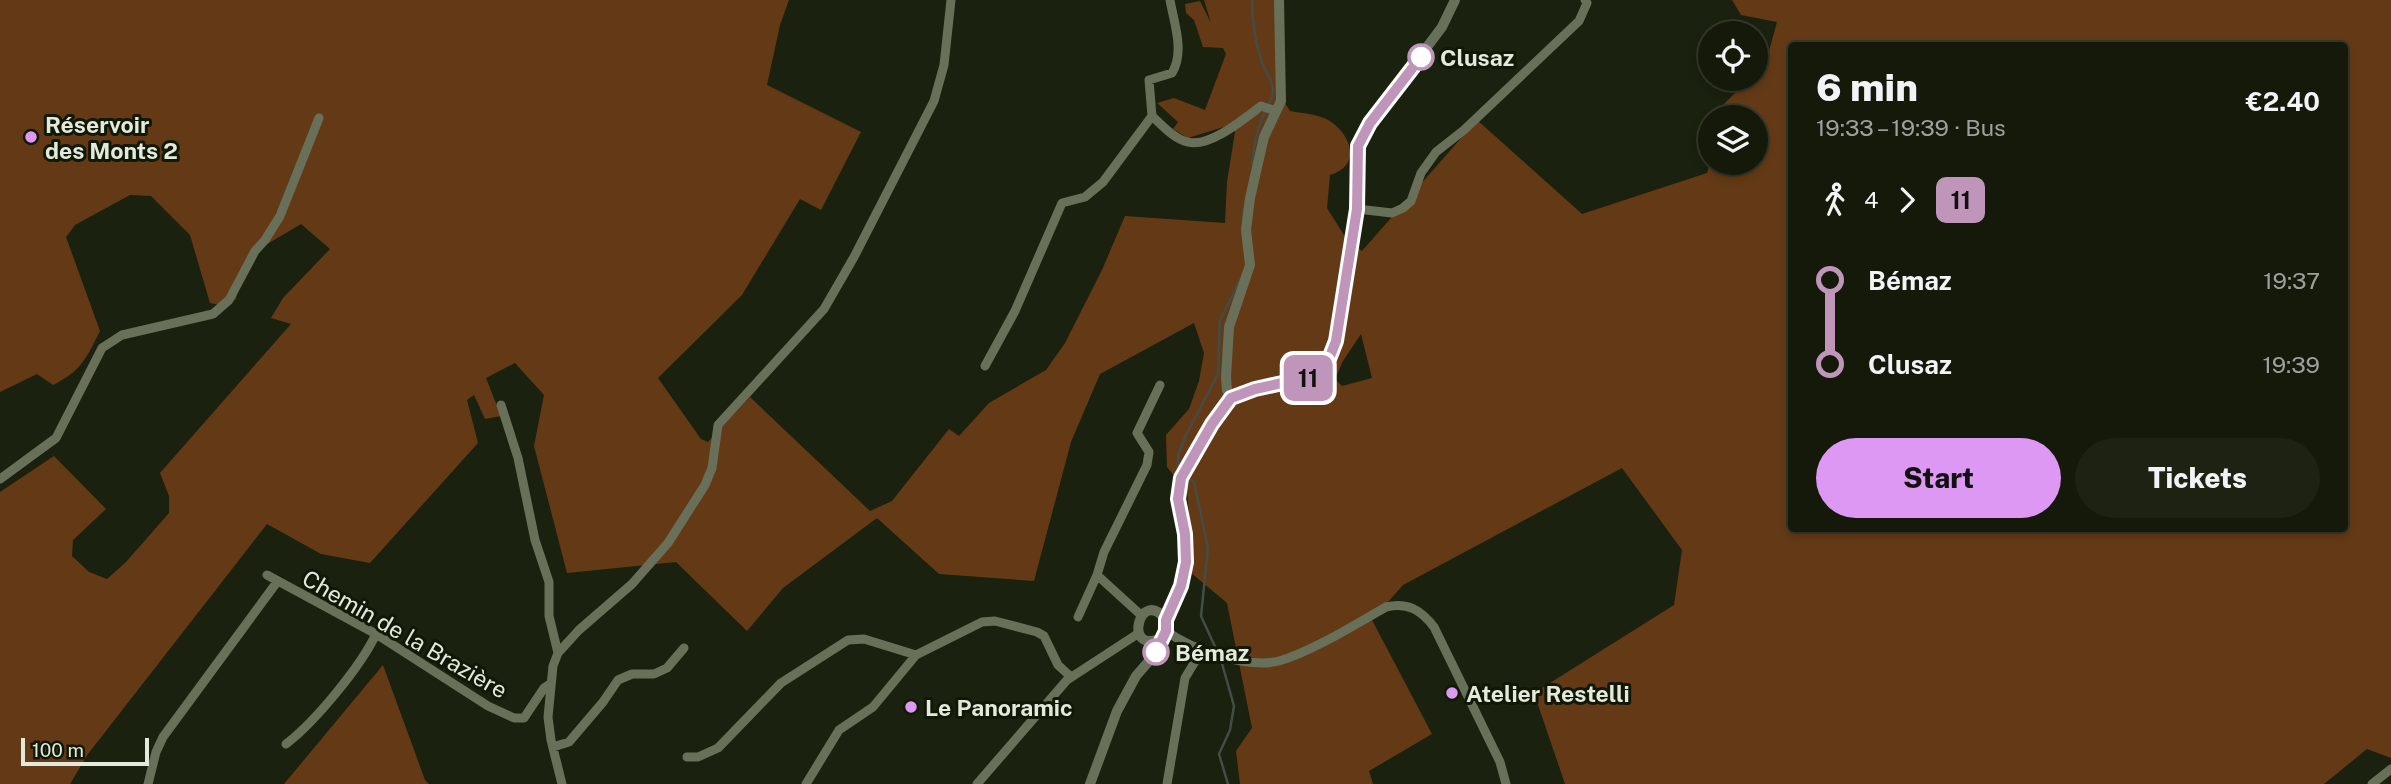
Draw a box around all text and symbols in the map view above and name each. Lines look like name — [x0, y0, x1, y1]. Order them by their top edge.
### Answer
map controls — [1698, 21, 1768, 175]
button: locate — [1698, 21, 1768, 91]
marker: Clusaz — [1408, 44, 1434, 70]
place label: Clusaz — [1440, 44, 1514, 71]
text: 6 min — [1816, 65, 1918, 110]
text: €2.40 — [2246, 86, 2320, 117]
button: layers — [1698, 105, 1768, 175]
place label: Réservoir des Monts 2 — [45, 111, 178, 164]
text: 19:33 – 19:39 · Bus — [1816, 114, 2006, 141]
marker: Réservoir des Monts 2 — [23, 129, 39, 145]
icon: walk — [1816, 181, 1854, 219]
icon: forward — [1888, 181, 1926, 219]
text: 4 — [1864, 186, 1878, 213]
text: 11 — [1950, 186, 1971, 214]
text: Bémaz — [1868, 265, 1952, 296]
text: 19:37 — [2263, 267, 2320, 294]
text: Clusaz — [1868, 349, 1952, 380]
text: 19:39 — [2262, 351, 2320, 378]
line badge: 11 — [1276, 355, 1340, 401]
text: 11 — [1298, 364, 1318, 392]
button: Start — [1816, 438, 2061, 518]
button: Tickets — [2075, 438, 2320, 518]
street label: Chemin de la Brazière — [298, 564, 512, 704]
marker: Bémaz — [1143, 639, 1169, 665]
place label: Bémaz — [1175, 639, 1249, 666]
place label: Atelier Restelli — [1466, 680, 1630, 707]
marker: Atelier Restelli — [1444, 685, 1460, 701]
place label: Le Panoramic — [925, 694, 1073, 721]
marker: Le Panoramic — [903, 699, 919, 715]
scale bar — [21, 735, 149, 767]
text: 100 m — [32, 739, 84, 761]

